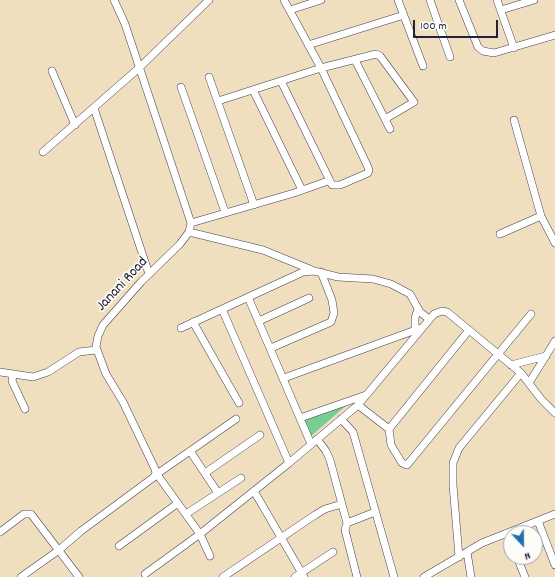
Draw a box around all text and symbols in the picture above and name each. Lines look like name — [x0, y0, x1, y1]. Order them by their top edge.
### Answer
scale bar — [415, 12, 500, 38]
text: 100 m — [420, 18, 447, 35]
street label: Janani Road — [93, 254, 153, 316]
north arrow — [503, 525, 543, 565]
text: N — [522, 547, 533, 564]

